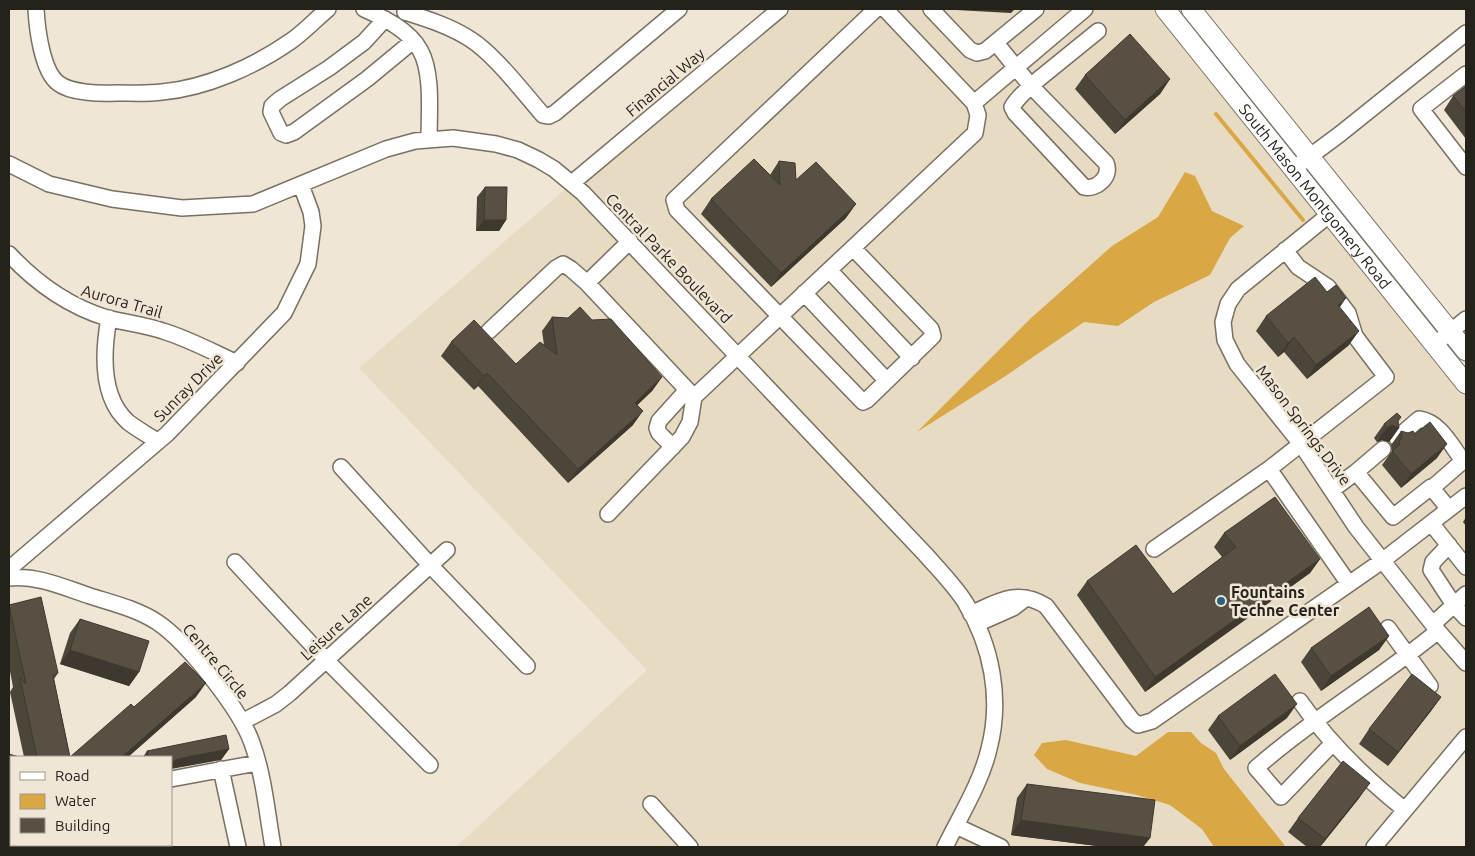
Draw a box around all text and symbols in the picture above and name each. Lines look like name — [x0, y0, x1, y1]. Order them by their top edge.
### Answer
street label: Financial Way — [622, 44, 708, 120]
street label: South Mason Montgomery Road — [1236, 100, 1395, 292]
street label: Central Parke Boulevard — [602, 189, 736, 327]
street label: Aurora Trail — [79, 281, 165, 321]
street label: Sunray Drive — [150, 349, 226, 425]
street label: Mason Springs Drive — [1253, 361, 1355, 489]
place label: Fountains Techne Center — [1231, 583, 1340, 619]
street label: Leisure Lane — [297, 590, 375, 664]
marker: Fountains Techne Center — [1215, 595, 1227, 607]
street label: Centre Circle — [179, 620, 253, 702]
legend — [10, 756, 172, 846]
text: Road — [55, 767, 90, 784]
text: Water — [55, 792, 96, 809]
text: Building — [55, 817, 110, 834]

